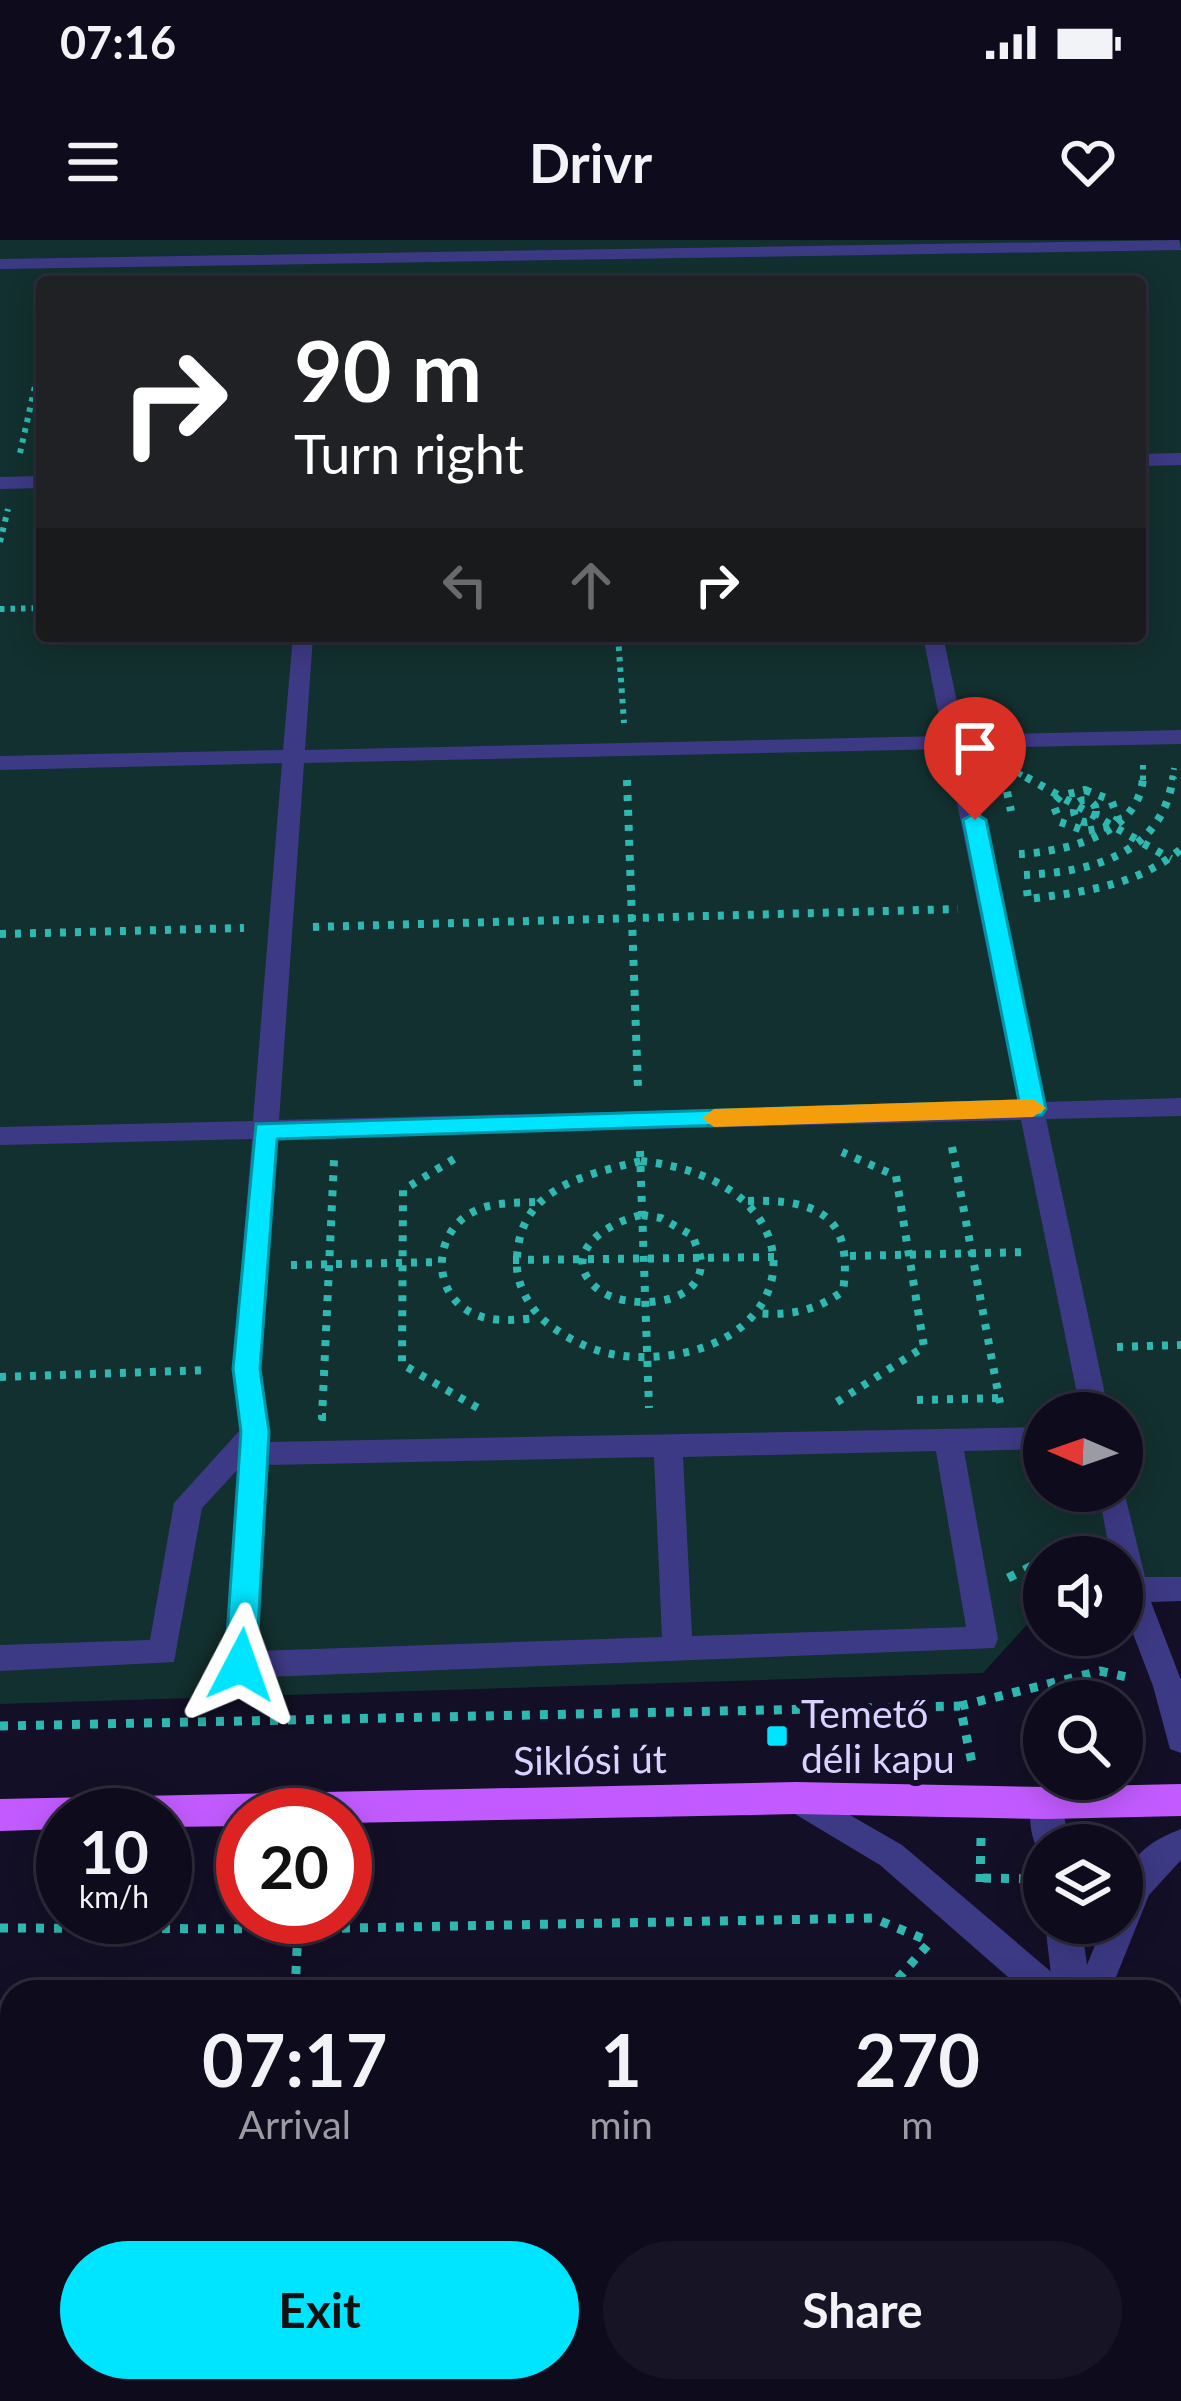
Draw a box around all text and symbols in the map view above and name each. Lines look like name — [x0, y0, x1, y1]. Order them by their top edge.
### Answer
text: 07:16 — [60, 15, 176, 69]
icon: menu — [60, 129, 126, 195]
icon: heart — [1055, 129, 1121, 195]
text: Drivr — [529, 130, 652, 195]
text: 90 m — [294, 319, 482, 420]
icon: right — [96, 324, 252, 480]
text: Turn right — [294, 421, 524, 486]
icon: left — [432, 552, 498, 618]
icon: ahead — [558, 552, 624, 618]
icon: right — [684, 552, 750, 618]
pin — [924, 697, 1026, 820]
icon: arrive — [942, 715, 1008, 781]
north arrow — [1023, 1392, 1143, 1512]
map controls — [1023, 1392, 1143, 1944]
button: sound — [1023, 1536, 1143, 1656]
position arrow — [178, 1602, 304, 1728]
button: search — [1023, 1680, 1143, 1800]
place label: Temető déli kapu — [801, 1690, 955, 1781]
marker: Temető déli kapu — [764, 1723, 790, 1749]
street label: Siklósi út — [513, 1735, 667, 1783]
speed limit sign: 20 — [216, 1788, 372, 1944]
text: 10 — [79, 1815, 149, 1887]
button: layers — [1023, 1824, 1143, 1944]
text: km/h — [79, 1878, 149, 1914]
text: 07:17 — [202, 2016, 388, 2102]
text: 1 — [600, 2016, 642, 2102]
text: 270 — [855, 2016, 980, 2102]
text: Arrival — [239, 2101, 351, 2147]
text: min — [590, 2101, 653, 2147]
text: m — [901, 2101, 933, 2147]
button: Exit — [60, 2241, 579, 2379]
button: Share — [603, 2241, 1122, 2379]

